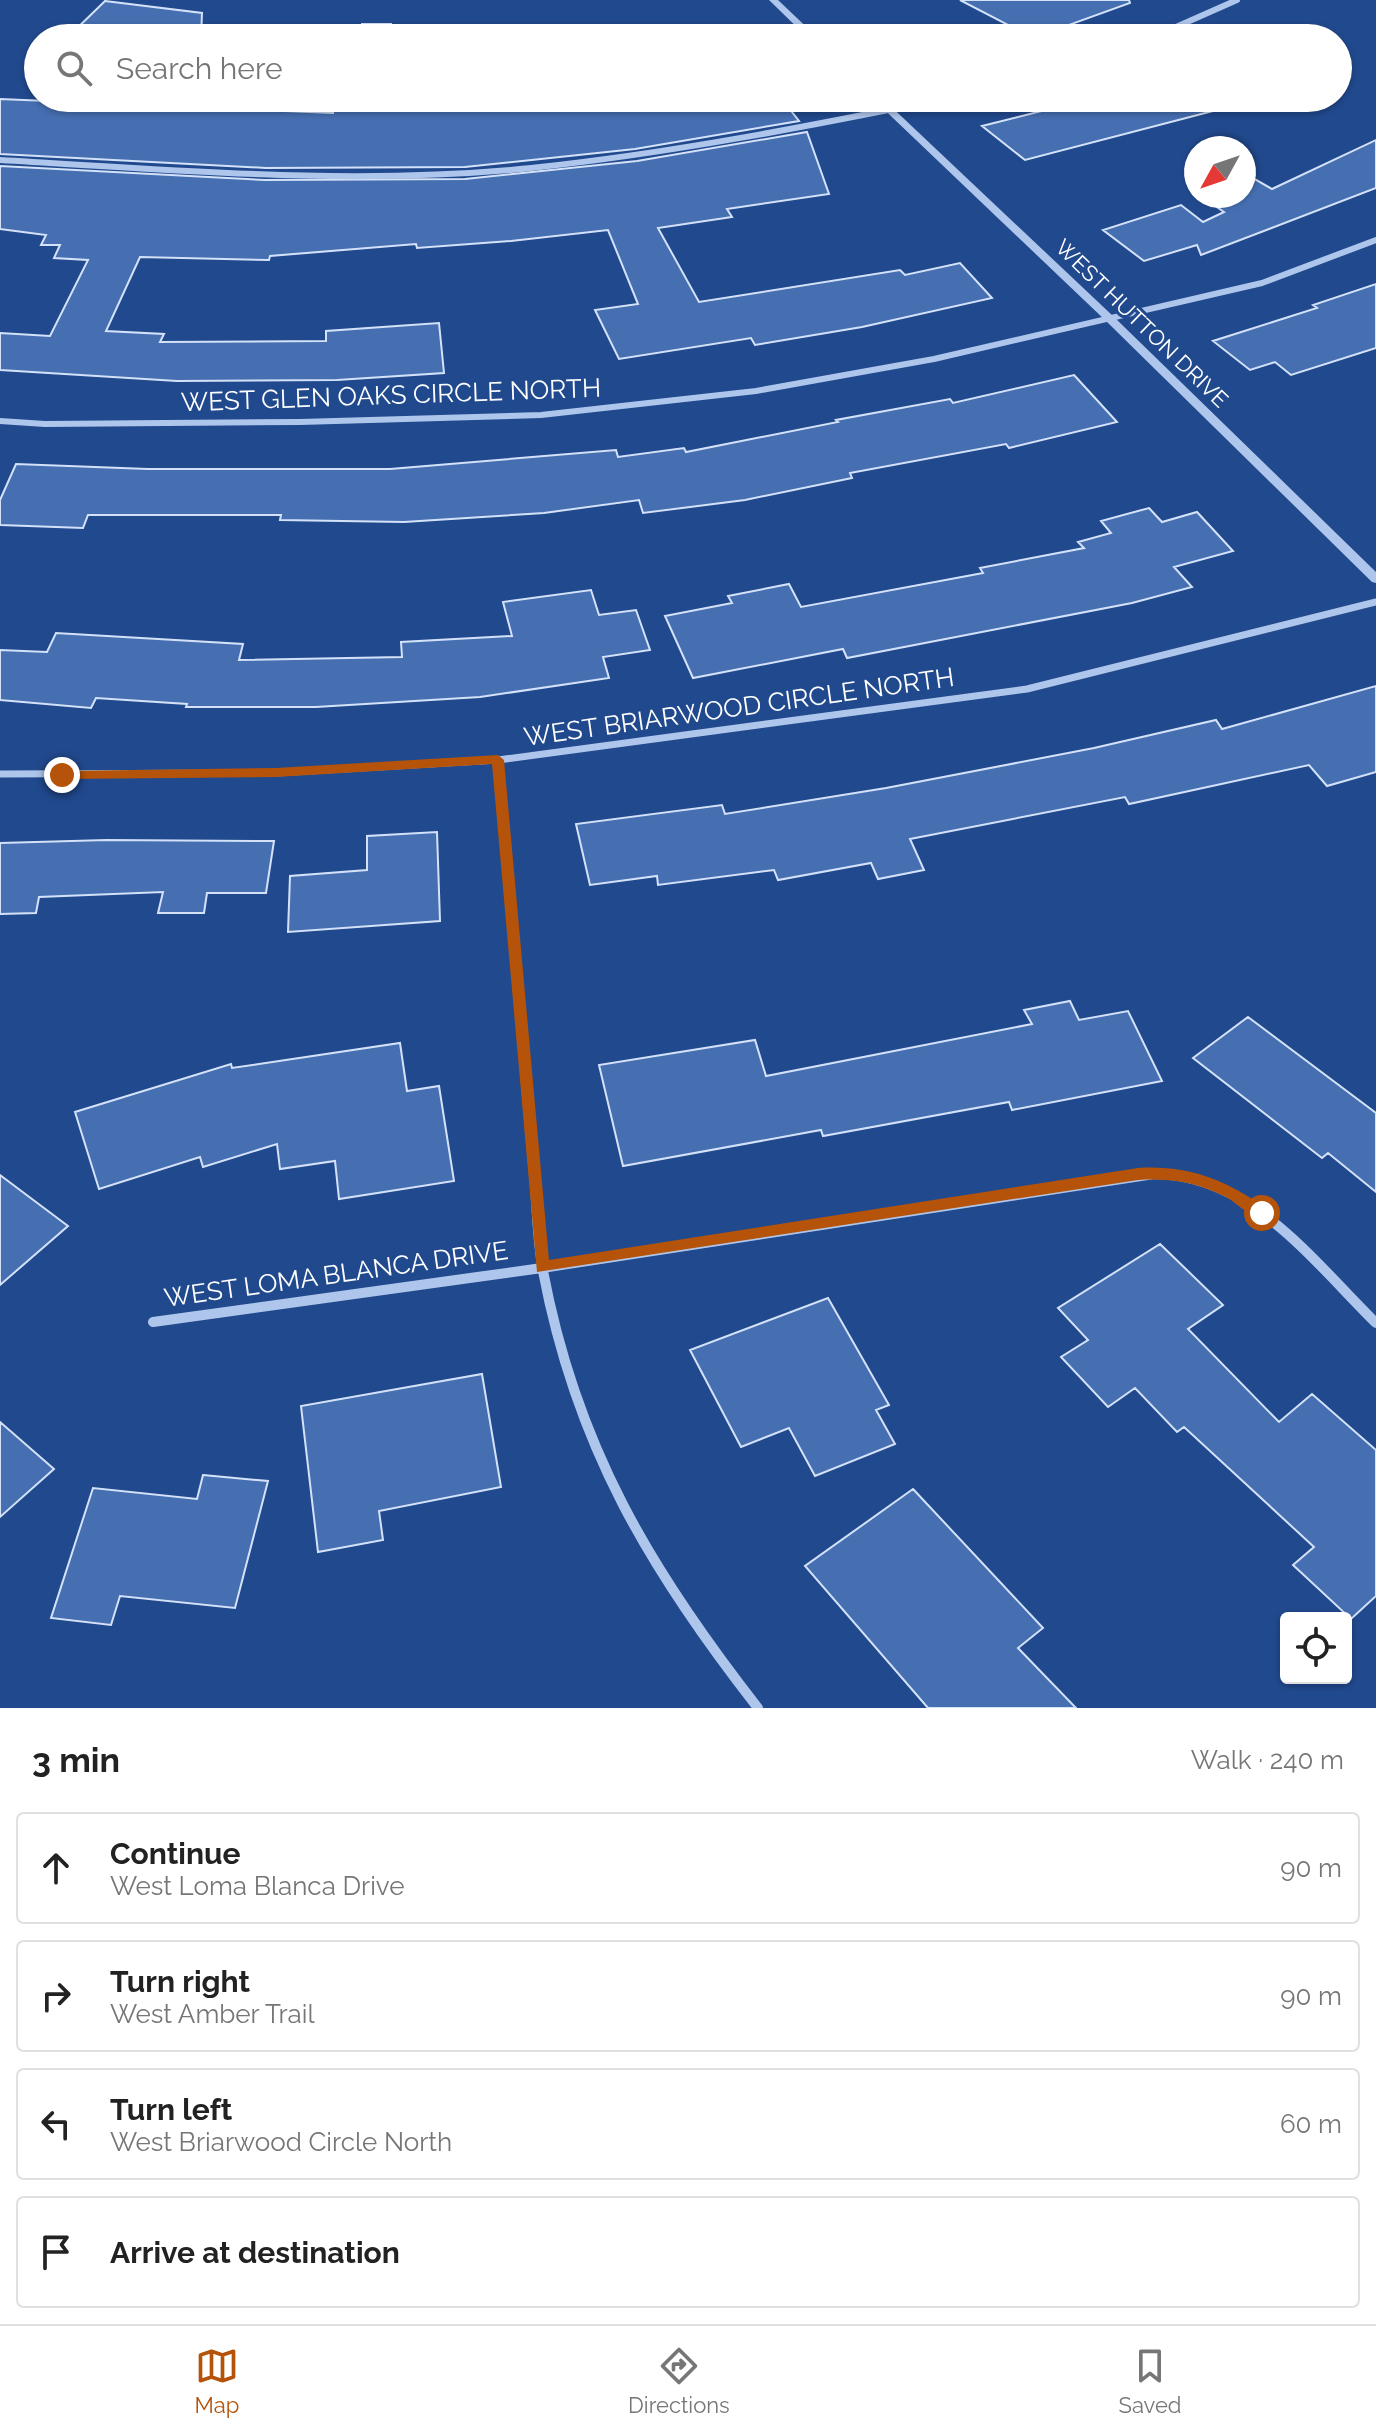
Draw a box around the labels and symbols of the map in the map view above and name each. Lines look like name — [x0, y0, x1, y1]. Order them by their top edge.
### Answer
north arrow — [1184, 136, 1256, 208]
street label: WEST HUTTON DRIVE — [1050, 234, 1234, 412]
street label: WEST GLEN OAKS CIRCLE NORTH — [180, 373, 602, 417]
street label: WEST BRIARWOOD CIRCLE NORTH — [522, 662, 956, 752]
route end — [44, 757, 80, 793]
route start — [1244, 1195, 1280, 1231]
street label: WEST LOMA BLANCA DRIVE — [162, 1235, 510, 1313]

